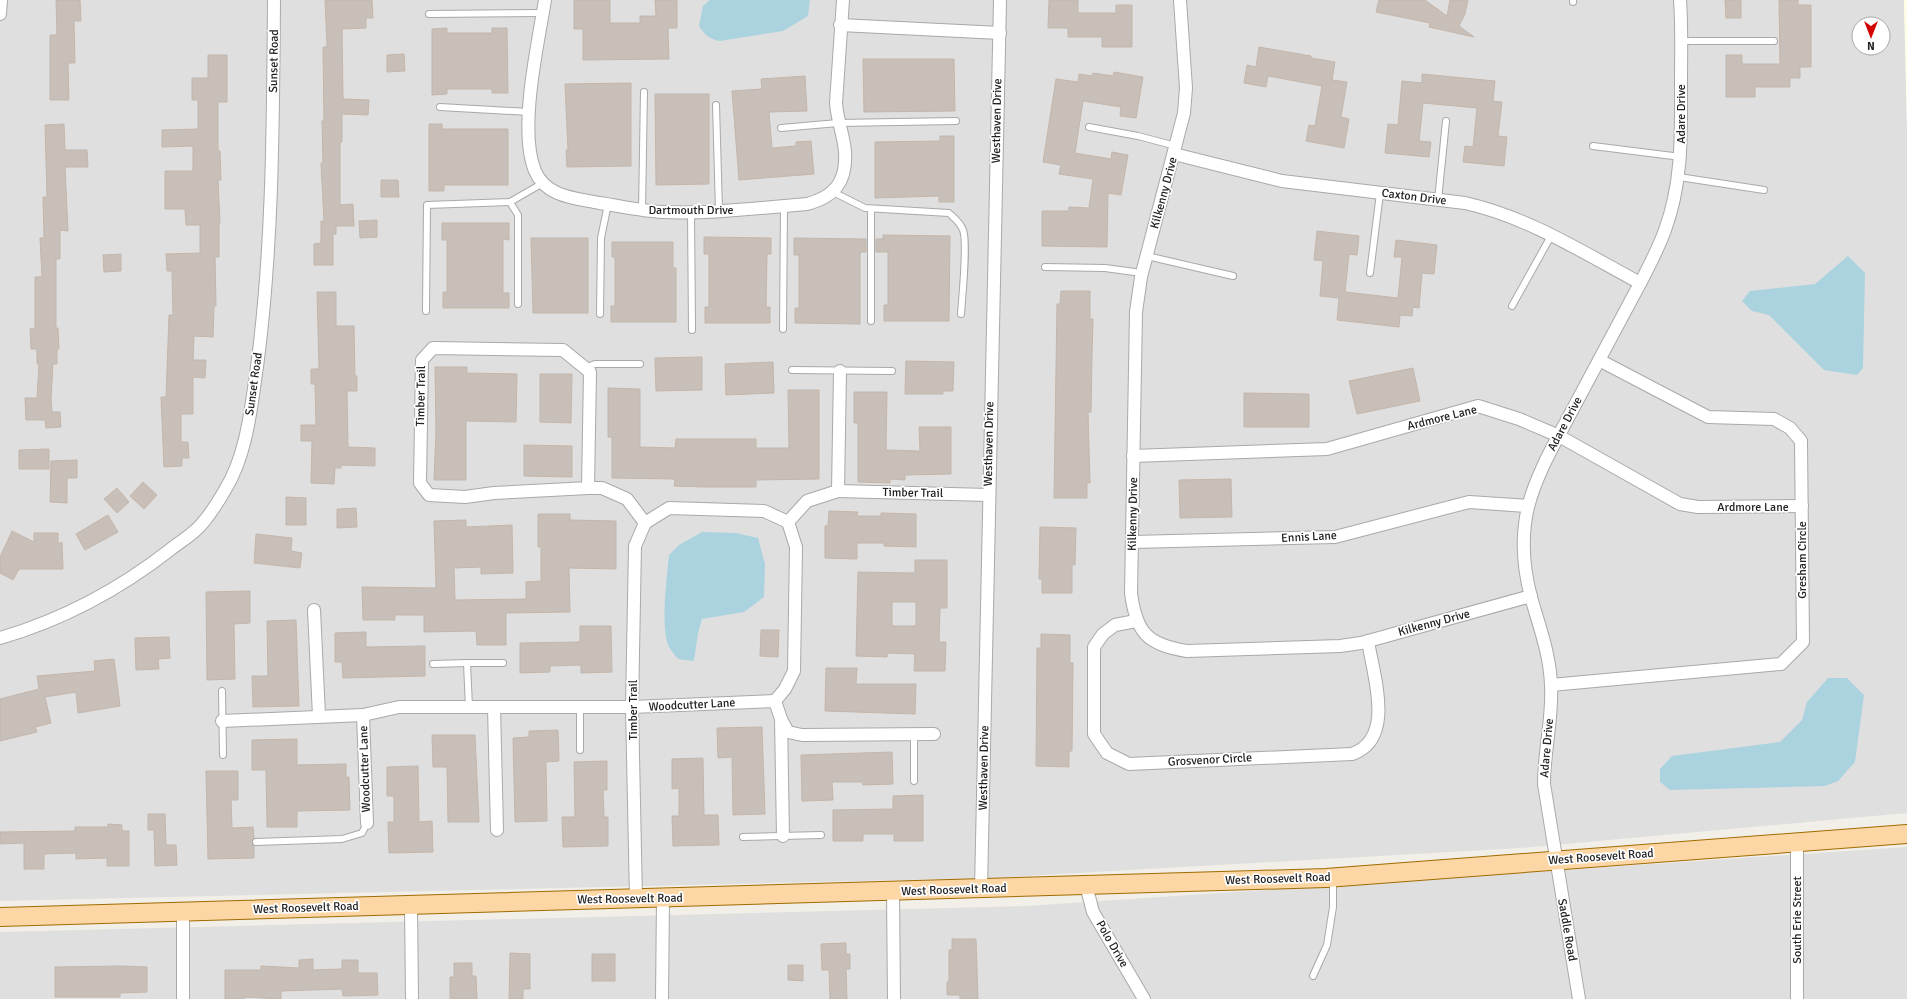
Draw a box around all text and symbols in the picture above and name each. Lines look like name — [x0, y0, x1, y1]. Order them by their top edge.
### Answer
north arrow — [1851, 16, 1891, 56]
street label: Sunset Road — [266, 29, 282, 93]
text: N — [1867, 39, 1875, 52]
street label: Westhaven Drive — [989, 78, 1005, 164]
street label: Adare Drive — [1674, 84, 1689, 144]
street label: Kilkenny Drive — [1147, 155, 1181, 231]
street label: Caxton Drive — [1381, 186, 1447, 208]
street label: Dartmouth Drive — [648, 203, 734, 218]
street label: Sunset Road — [242, 351, 266, 417]
street label: Timber Trail — [413, 365, 429, 426]
street label: Adare Drive — [1544, 394, 1586, 454]
street label: Westhaven Drive — [981, 401, 997, 487]
street label: Ardmore Lane — [1406, 402, 1478, 434]
street label: Kilkenny Drive — [1125, 477, 1141, 551]
street label: Timber Trail — [883, 485, 944, 501]
street label: Ardmore Lane — [1717, 500, 1789, 515]
street label: Gresham Circle — [1795, 521, 1810, 599]
street label: Ennis Lane — [1281, 528, 1337, 546]
street label: Kilkenny Drive — [1396, 606, 1472, 640]
street label: Timber Trail — [626, 679, 641, 740]
street label: Woodcutter Lane — [648, 695, 736, 715]
street label: Adare Drive — [1537, 718, 1557, 778]
street label: Woodcutter Lane — [356, 725, 374, 813]
street label: Westhaven Drive — [976, 725, 992, 811]
street label: Grosvenor Circle — [1168, 750, 1252, 770]
street label: West Roosevelt Road — [1548, 846, 1654, 868]
street label: West Roosevelt Road — [1225, 870, 1331, 888]
street label: South Erie Street — [1790, 876, 1805, 964]
street label: West Roosevelt Road — [901, 881, 1007, 899]
street label: West Roosevelt Road — [577, 891, 683, 907]
street label: Saddle Road — [1554, 898, 1580, 962]
street label: West Roosevelt Road — [253, 899, 359, 917]
street label: Polo Drive — [1093, 918, 1131, 970]

